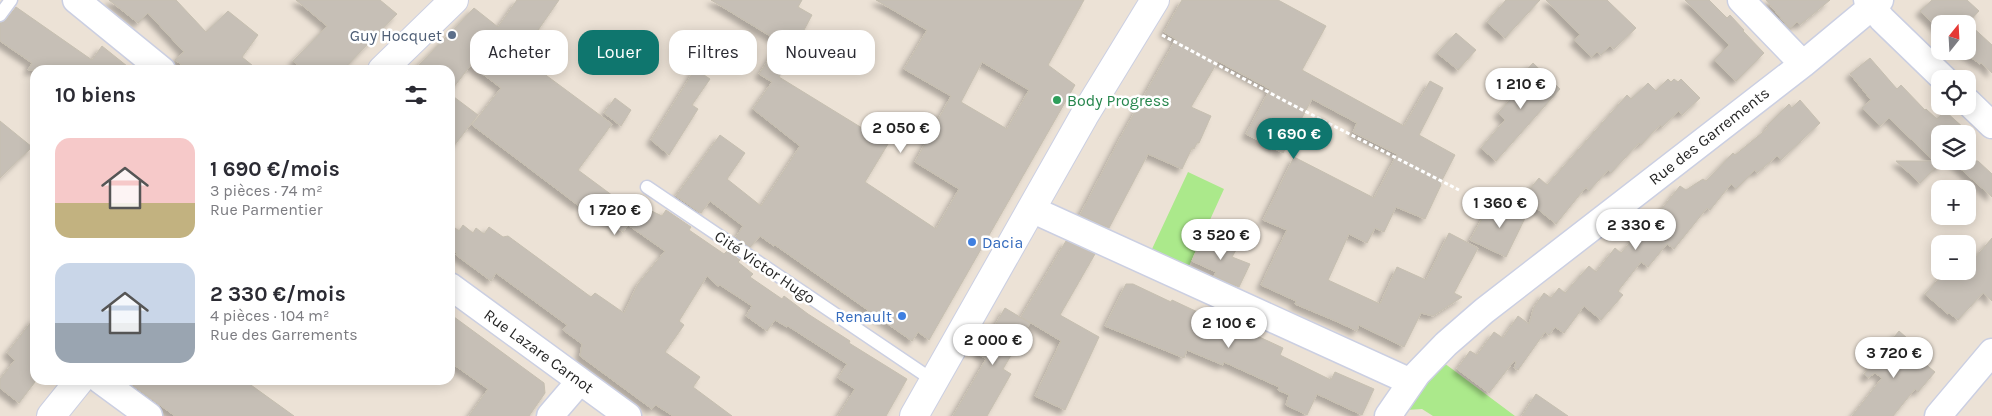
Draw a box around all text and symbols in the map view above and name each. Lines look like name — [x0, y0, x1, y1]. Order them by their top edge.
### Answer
north arrow — [1931, 15, 1976, 60]
map controls — [1931, 15, 1976, 280]
place label: Guy Hocquet — [350, 26, 442, 45]
marker: Guy Hocquet — [446, 29, 458, 41]
chip: Acheter — [470, 30, 568, 75]
chip: Louer — [578, 30, 659, 75]
chip: Filtres — [669, 30, 757, 75]
chip: Nouveau — [767, 30, 875, 75]
pin: 1 210 € — [1475, 68, 1567, 110]
button: locate — [1931, 70, 1976, 115]
text: 1 210 € — [1496, 74, 1546, 93]
icon: filters — [402, 81, 430, 109]
text: 10 biens — [55, 83, 136, 107]
street label: Rue des Garrements — [1645, 83, 1773, 189]
place label: Body Progress — [1067, 91, 1170, 110]
marker: Body Progress — [1051, 94, 1063, 106]
pin: 2 050 € — [855, 112, 947, 154]
text: 2 050 € — [872, 118, 930, 137]
pin: 1 690 € — [1248, 118, 1340, 160]
text: 1 690 € — [1267, 124, 1321, 143]
button: layers — [1931, 125, 1976, 170]
text: 1 690 €/mois — [210, 157, 340, 181]
icon: home — [95, 158, 155, 218]
button: + — [1931, 180, 1976, 225]
text: 3 pièces · 74 m² — [210, 181, 323, 200]
pin: 1 360 € — [1454, 186, 1546, 229]
text: 1 360 € — [1473, 193, 1527, 212]
pin: 1 720 € — [569, 194, 661, 236]
text: Rue Parmentier — [210, 200, 323, 219]
text: 1 720 € — [589, 200, 641, 219]
pin: 2 330 € — [1590, 208, 1682, 251]
text: 2 330 € — [1607, 215, 1665, 234]
pin: 3 520 € — [1175, 218, 1267, 261]
text: 3 520 € — [1192, 225, 1250, 244]
street label: Cité Victor Hugo — [711, 226, 819, 308]
place label: Dacia — [982, 233, 1023, 252]
button: − — [1931, 235, 1976, 280]
marker: Dacia — [966, 236, 978, 248]
text: 2 330 €/mois — [210, 282, 346, 306]
icon: home — [95, 283, 155, 343]
street label: Rue Lazare Carnot — [481, 305, 597, 397]
text: 4 pièces · 104 m² — [210, 306, 329, 325]
pin: 2 100 € — [1183, 306, 1275, 349]
place label: Renault — [835, 307, 892, 326]
marker: Renault — [896, 310, 908, 322]
text: 2 100 € — [1202, 313, 1256, 332]
pin: 2 000 € — [947, 324, 1039, 366]
text: Rue des Garrements — [210, 325, 358, 344]
text: 2 000 € — [964, 330, 1022, 349]
pin: 3 720 € — [1848, 336, 1940, 379]
text: 3 720 € — [1866, 343, 1922, 362]

